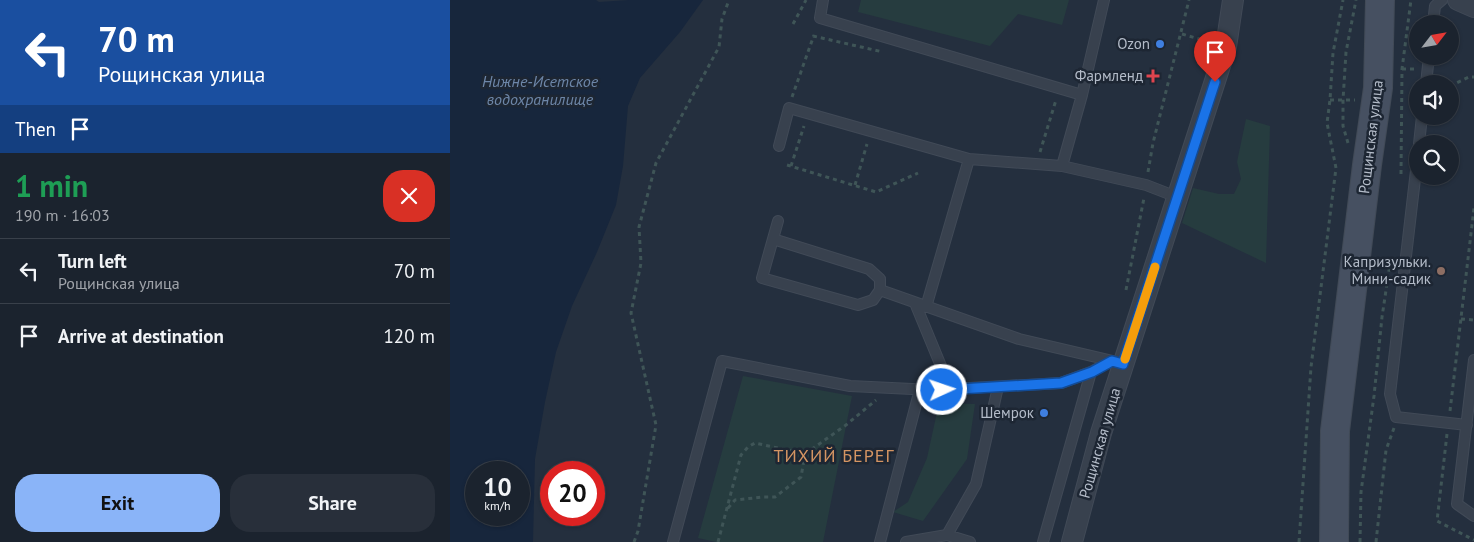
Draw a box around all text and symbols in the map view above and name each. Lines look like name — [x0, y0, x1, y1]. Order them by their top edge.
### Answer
north arrow — [1409, 15, 1459, 65]
map controls — [1409, 15, 1459, 185]
text: 70 m — [98, 16, 175, 62]
icon: left — [15, 20, 80, 85]
pin — [1194, 31, 1236, 82]
place label: Ozon — [1117, 34, 1150, 53]
marker: Ozon — [1154, 38, 1166, 50]
icon: arrive — [1201, 38, 1229, 66]
text: Рощинская улица — [98, 60, 265, 88]
place label: Фармленд — [1075, 66, 1143, 85]
marker: Фармленд — [1147, 70, 1159, 82]
water label: Нижне-Исетское водохранилище — [482, 71, 599, 109]
button: sound — [1409, 75, 1459, 125]
street label: Рощинская улица — [1354, 79, 1387, 195]
icon: arrive — [66, 115, 94, 143]
text: Then — [15, 117, 56, 141]
button: search — [1409, 135, 1459, 185]
text: 1 min — [15, 166, 88, 205]
button: close — [383, 170, 435, 222]
text: 190 m · 16:03 — [15, 205, 110, 225]
text: Turn left — [58, 249, 127, 273]
place label: Капризульки. Мини-садик — [1344, 252, 1432, 288]
icon: left — [15, 257, 43, 285]
text: 70 m — [394, 259, 435, 283]
marker: Капризульки. Мини-садик — [1435, 265, 1447, 277]
text: Рощинская улица — [58, 273, 180, 293]
icon: arrive — [15, 322, 43, 350]
text: Arrive at destination — [58, 324, 224, 348]
text: 120 m — [383, 324, 435, 348]
position arrow — [915, 363, 967, 415]
street label: Рощинская улица — [1075, 385, 1124, 500]
place label: Шемрок — [980, 403, 1035, 422]
marker: Шемрок — [1038, 407, 1050, 419]
district label: ТИХИЙ БЕРЕГ — [774, 444, 894, 467]
speed limit sign: 20 — [540, 461, 605, 526]
text: 10 — [483, 471, 512, 503]
button: Exit — [15, 474, 220, 532]
button: Share — [230, 474, 435, 532]
text: km/h — [484, 498, 511, 513]

